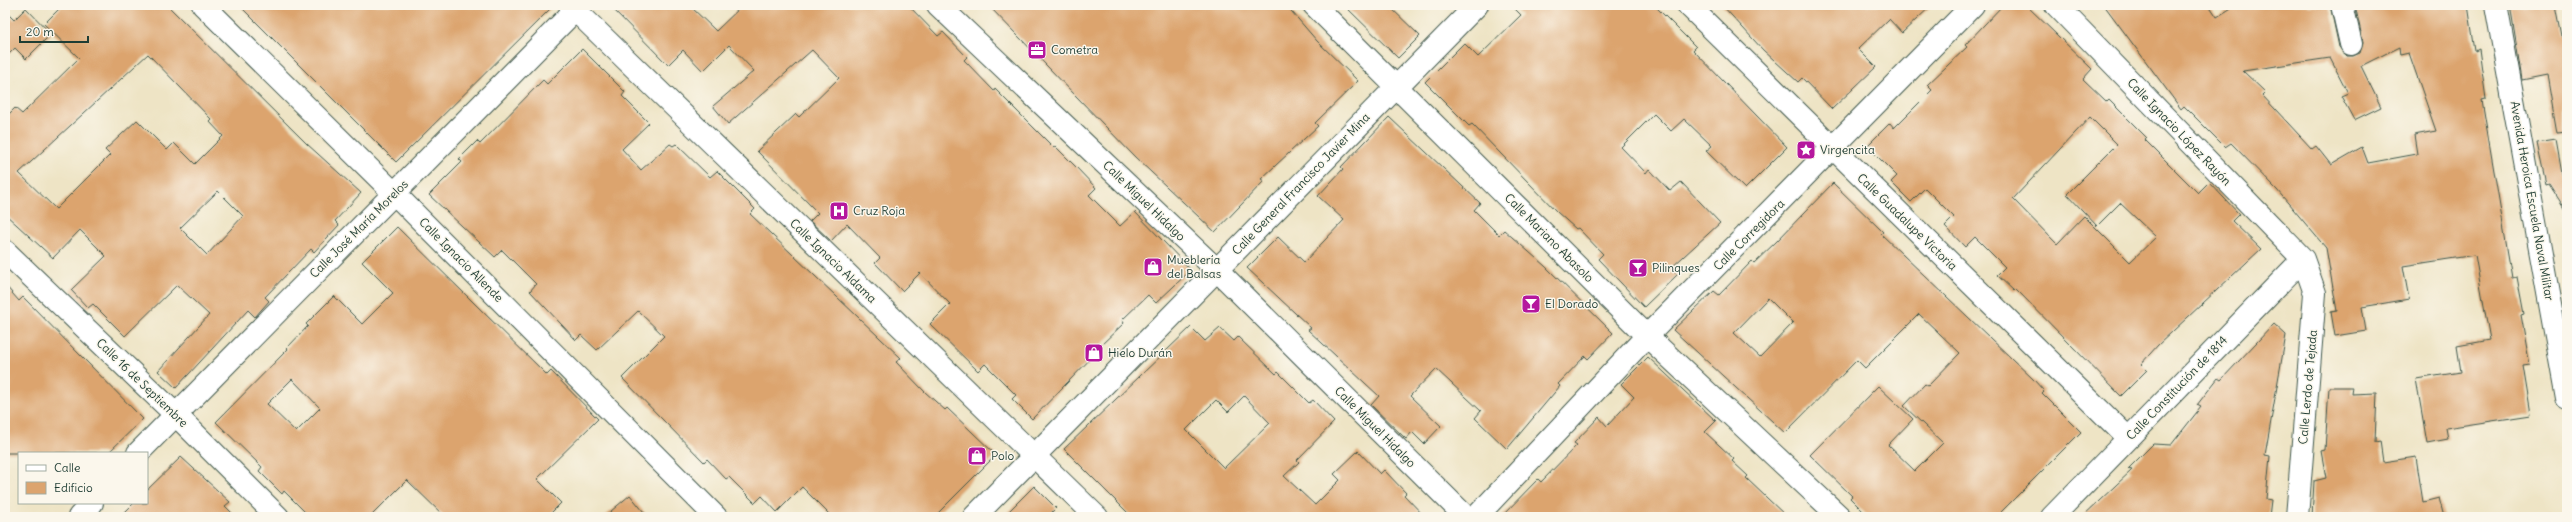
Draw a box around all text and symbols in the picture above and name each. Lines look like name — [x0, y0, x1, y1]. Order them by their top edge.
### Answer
scale bar — [20, 18, 88, 44]
text: 20 m — [26, 24, 54, 39]
office icon: Cometra — [1026, 39, 1048, 61]
place label: Cometra — [1051, 42, 1098, 57]
street label: Calle Ignacio López Rayón — [2124, 75, 2234, 188]
street label: Avenida Heroica Escuela Naval Militar — [2508, 100, 2557, 302]
street label: Calle General Francisco Javier Mina — [1229, 109, 1373, 258]
place icon: Virgencita — [1795, 139, 1817, 161]
place label: Virgencita — [1820, 142, 1875, 157]
street label: Calle Miguel Hidalgo — [1100, 157, 1189, 244]
street label: Calle Guadalupe Victoria — [1854, 170, 1961, 273]
street label: Calle José María Morelos — [306, 176, 411, 281]
street label: Calle Mariano Abasolo — [1502, 190, 1597, 285]
street label: Calle Corregidora — [1710, 196, 1787, 273]
hospital icon: Cruz Roja — [828, 200, 850, 222]
place label: Cruz Roja — [853, 203, 905, 218]
street label: Calle Ignacio Allende — [416, 214, 507, 305]
street label: Calle Ignacio Aldama — [787, 215, 880, 306]
place label: Mueblería del Balsas — [1167, 252, 1221, 281]
shop icon: Mueblería del Balsas — [1142, 256, 1164, 278]
bar icon: Pilinques — [1627, 257, 1649, 279]
place label: Pilinques — [1652, 260, 1700, 275]
bar icon: El Dorado — [1520, 293, 1542, 315]
place label: El Dorado — [1545, 296, 1598, 311]
street label: Calle Lerdo de Tejada — [2295, 329, 2320, 445]
street label: Calle Constitución de 1814 — [2123, 332, 2230, 443]
street label: Calle 16 de Septiembre — [93, 335, 191, 430]
shop icon: Hielo Durán — [1083, 342, 1105, 364]
place label: Hielo Durán — [1108, 345, 1172, 360]
street label: Calle Miguel Hidalgo — [1332, 383, 1419, 471]
shop icon: Polo — [966, 445, 988, 467]
place label: Polo — [991, 448, 1014, 463]
legend — [18, 452, 148, 504]
text: Calle — [54, 460, 81, 475]
text: Edificio — [54, 480, 93, 495]

